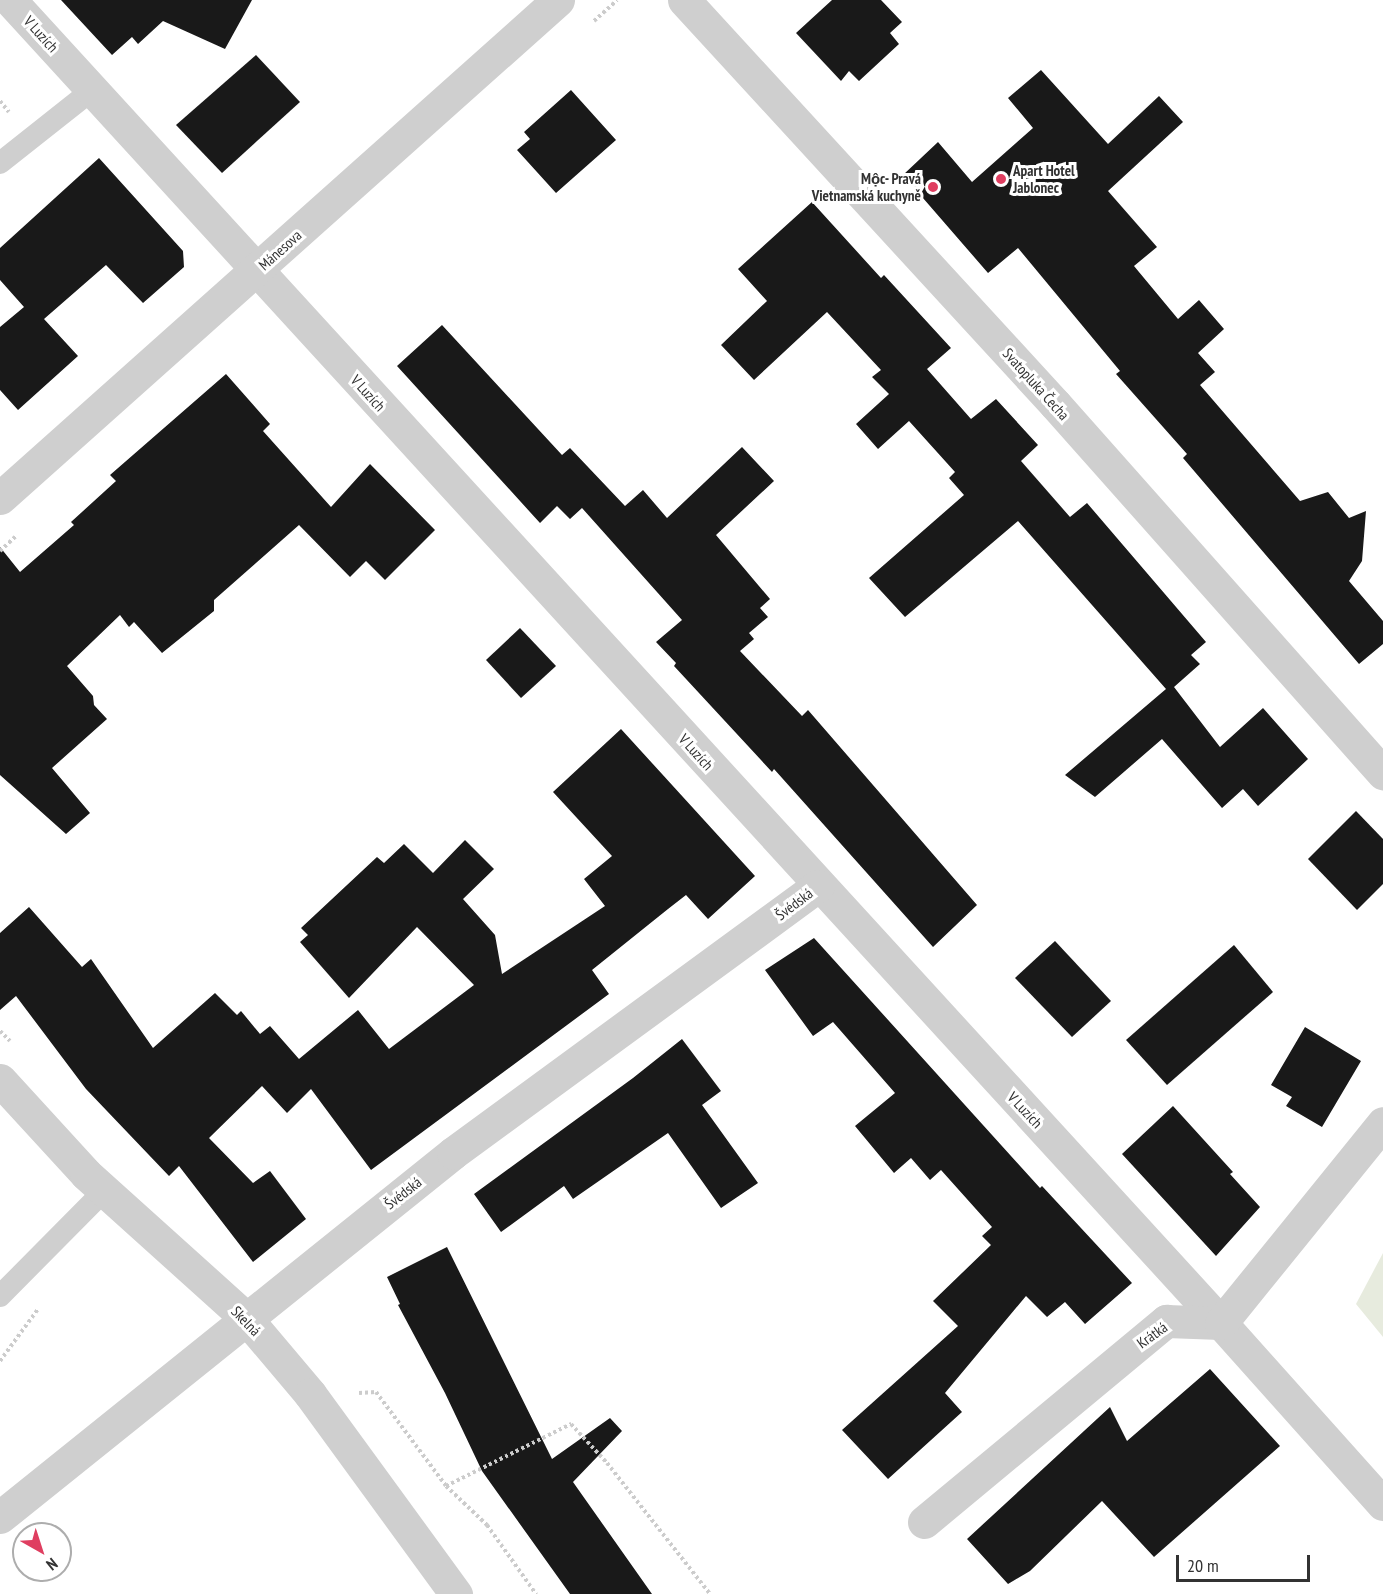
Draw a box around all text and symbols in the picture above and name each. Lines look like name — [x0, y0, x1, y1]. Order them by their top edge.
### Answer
street label: V Luzích — [20, 12, 62, 56]
place label: Apart Hotel Jablonec — [1013, 161, 1075, 196]
place label: Mộc- Pravá Vietnamská kuchyně — [812, 169, 921, 204]
marker: Apart Hotel Jablonec — [994, 172, 1008, 186]
marker: Mộc- Pravá Vietnamská kuchyně — [926, 180, 940, 194]
street label: Mánesova — [255, 226, 305, 274]
street label: Svatopluka Čecha — [999, 344, 1073, 424]
street label: V Luzích — [347, 371, 389, 415]
street label: V Luzích — [675, 730, 717, 774]
street label: Švédská — [772, 884, 816, 924]
street label: V Luzích — [1004, 1088, 1046, 1132]
street label: Švédská — [381, 1173, 425, 1213]
street label: Skelná — [228, 1302, 264, 1340]
street label: Krátká — [1133, 1318, 1171, 1352]
north arrow — [12, 1522, 72, 1582]
scale bar — [1179, 1543, 1312, 1581]
text: N — [42, 1554, 62, 1575]
text: 20 m — [1187, 1554, 1219, 1577]

